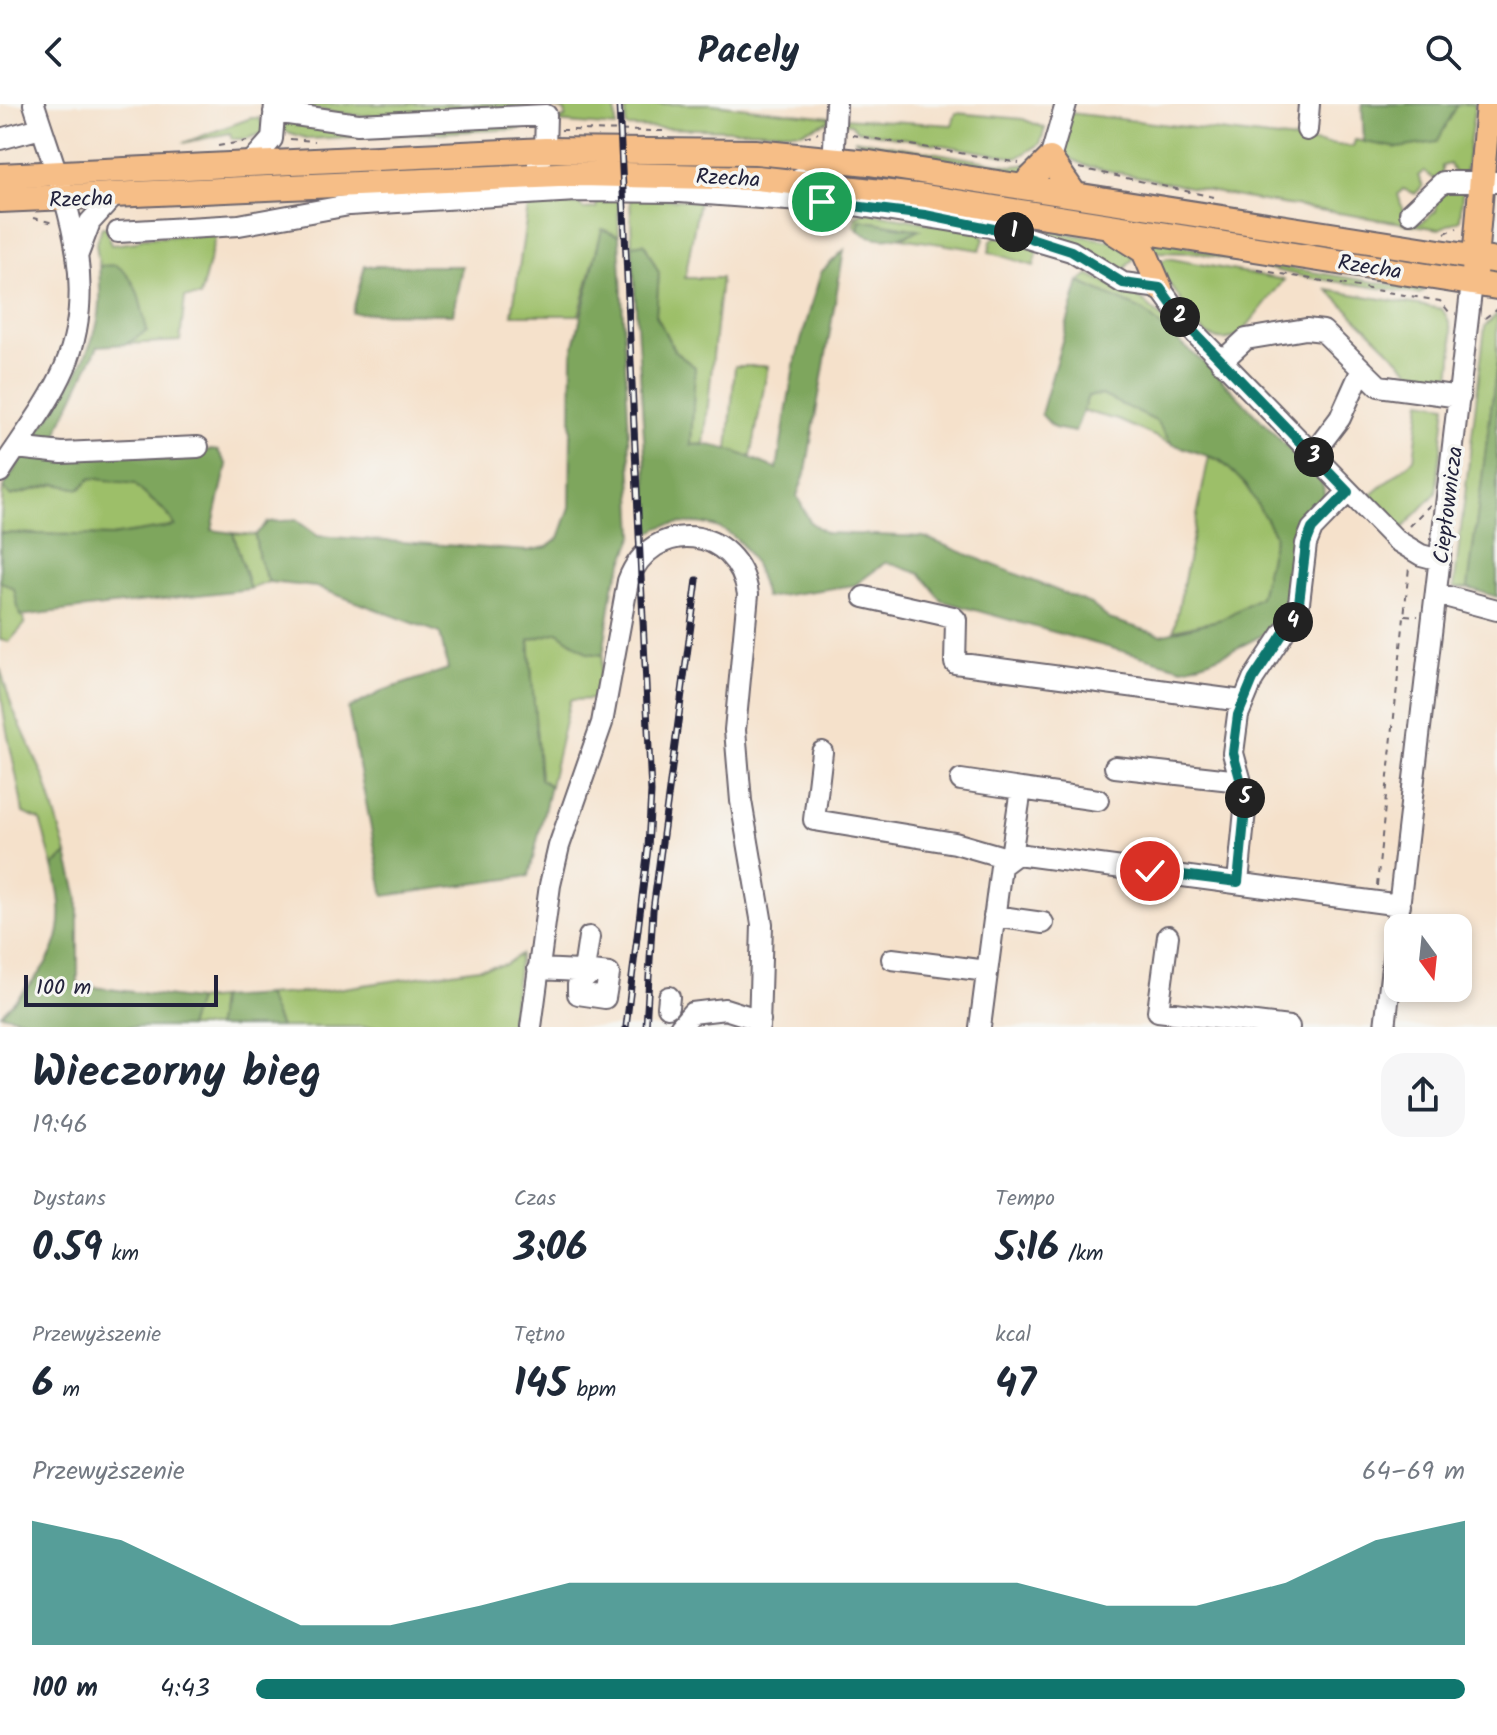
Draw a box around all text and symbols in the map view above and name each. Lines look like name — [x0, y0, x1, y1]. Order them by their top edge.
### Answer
text: Pacely — [698, 24, 799, 81]
icon: back — [32, 30, 76, 74]
icon: search — [1421, 30, 1465, 74]
street label: Rzecha — [695, 160, 761, 199]
pin — [788, 168, 856, 236]
icon: arrive — [800, 180, 844, 224]
street label: Rzecha — [48, 182, 114, 219]
pin: 1 — [994, 212, 1034, 252]
text: 1 — [1011, 214, 1017, 249]
street label: Rzecha — [1335, 246, 1404, 291]
pin: 2 — [1160, 297, 1200, 337]
text: 2 — [1174, 299, 1186, 334]
pin: 3 — [1294, 437, 1334, 477]
text: 3 — [1308, 439, 1320, 474]
street label: Ciepłownicza — [1425, 444, 1474, 566]
pin: 4 — [1273, 602, 1313, 642]
text: 4 — [1287, 604, 1299, 639]
pin: 5 — [1225, 778, 1265, 818]
text: 5 — [1239, 780, 1251, 815]
pin — [1116, 837, 1184, 905]
icon: check — [1128, 849, 1172, 893]
north arrow — [1384, 914, 1472, 1002]
map controls — [1384, 914, 1472, 1002]
scale bar — [24, 971, 218, 1007]
text: 100 m — [36, 971, 91, 1006]
text: Wieczorny bieg — [32, 1039, 321, 1109]
button: share — [1381, 1053, 1465, 1137]
text: 19:46 — [32, 1104, 88, 1146]
text: Dystans — [32, 1182, 106, 1217]
text: Czas — [514, 1182, 556, 1217]
text: Tempo — [995, 1182, 1055, 1217]
text: 0.59 — [32, 1217, 102, 1281]
text: 3:06 — [514, 1217, 588, 1281]
text: 5:16 — [995, 1217, 1059, 1281]
text: km — [102, 1237, 139, 1272]
text: /km — [1059, 1237, 1104, 1272]
text: Przewyższenie — [32, 1318, 161, 1353]
text: Tętno — [514, 1318, 565, 1353]
text: kcal — [995, 1318, 1031, 1353]
text: 6 — [32, 1353, 54, 1417]
text: 145 — [514, 1353, 568, 1417]
text: 47 — [995, 1353, 1036, 1417]
text: m — [54, 1373, 80, 1408]
text: bpm — [568, 1373, 616, 1408]
text: Przewyższenie — [32, 1451, 185, 1493]
text: 64–69 m — [1362, 1451, 1465, 1493]
text: 100 m — [32, 1668, 98, 1710]
text: 4:43 — [160, 1668, 210, 1710]

